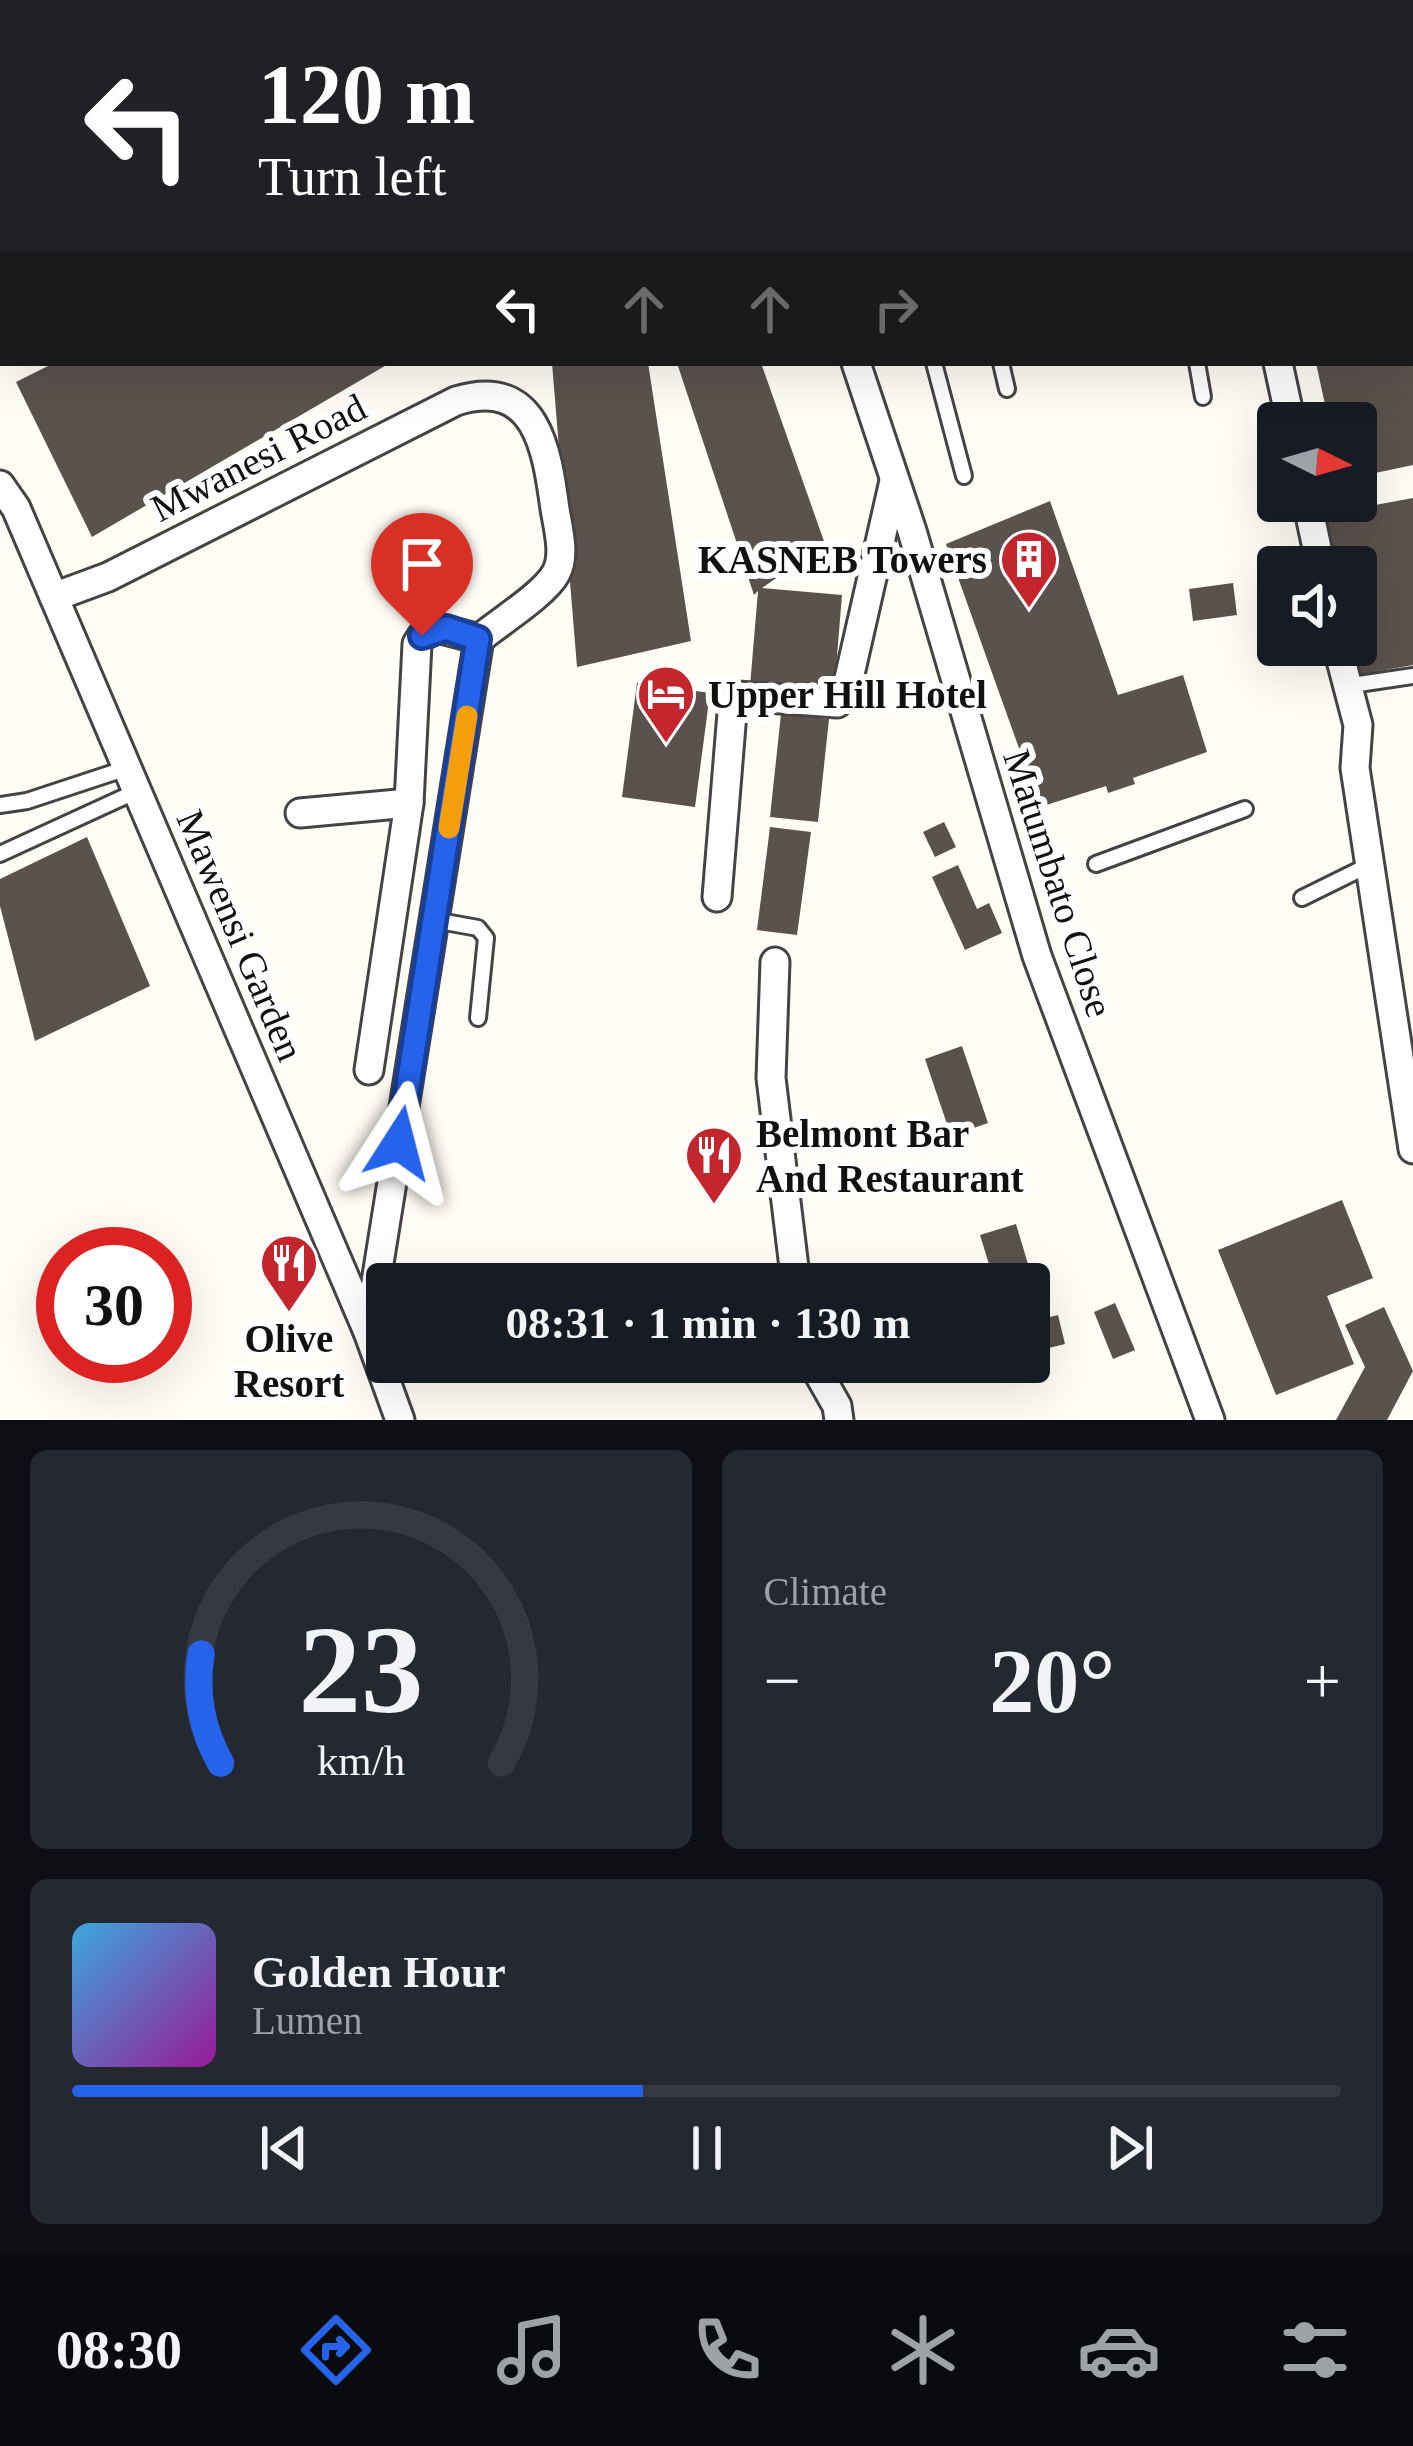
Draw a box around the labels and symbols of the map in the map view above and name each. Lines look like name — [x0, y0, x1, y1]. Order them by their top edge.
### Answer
street label: Mwanesi Road — [144, 385, 373, 530]
north arrow — [1257, 402, 1377, 522]
pin — [371, 513, 473, 636]
building icon: KASNEB Towers — [998, 528, 1060, 610]
place label: KASNEB Towers — [698, 538, 987, 581]
hotel icon: Upper Hill Hotel — [635, 663, 697, 745]
place label: Upper Hill Hotel — [708, 673, 987, 717]
street label: Matumbato Close — [995, 744, 1122, 1022]
street label: Mawensi Garden — [168, 804, 313, 1067]
position arrow — [336, 1080, 462, 1206]
place label: Belmont Bar And Restaurant — [756, 1112, 1024, 1200]
restaurant icon: Belmont Bar And Restaurant — [683, 1124, 745, 1206]
speed limit sign: 30 — [36, 1227, 192, 1383]
restaurant icon: Olive Resort — [258, 1232, 320, 1314]
place label: Olive Resort — [234, 1317, 344, 1405]

